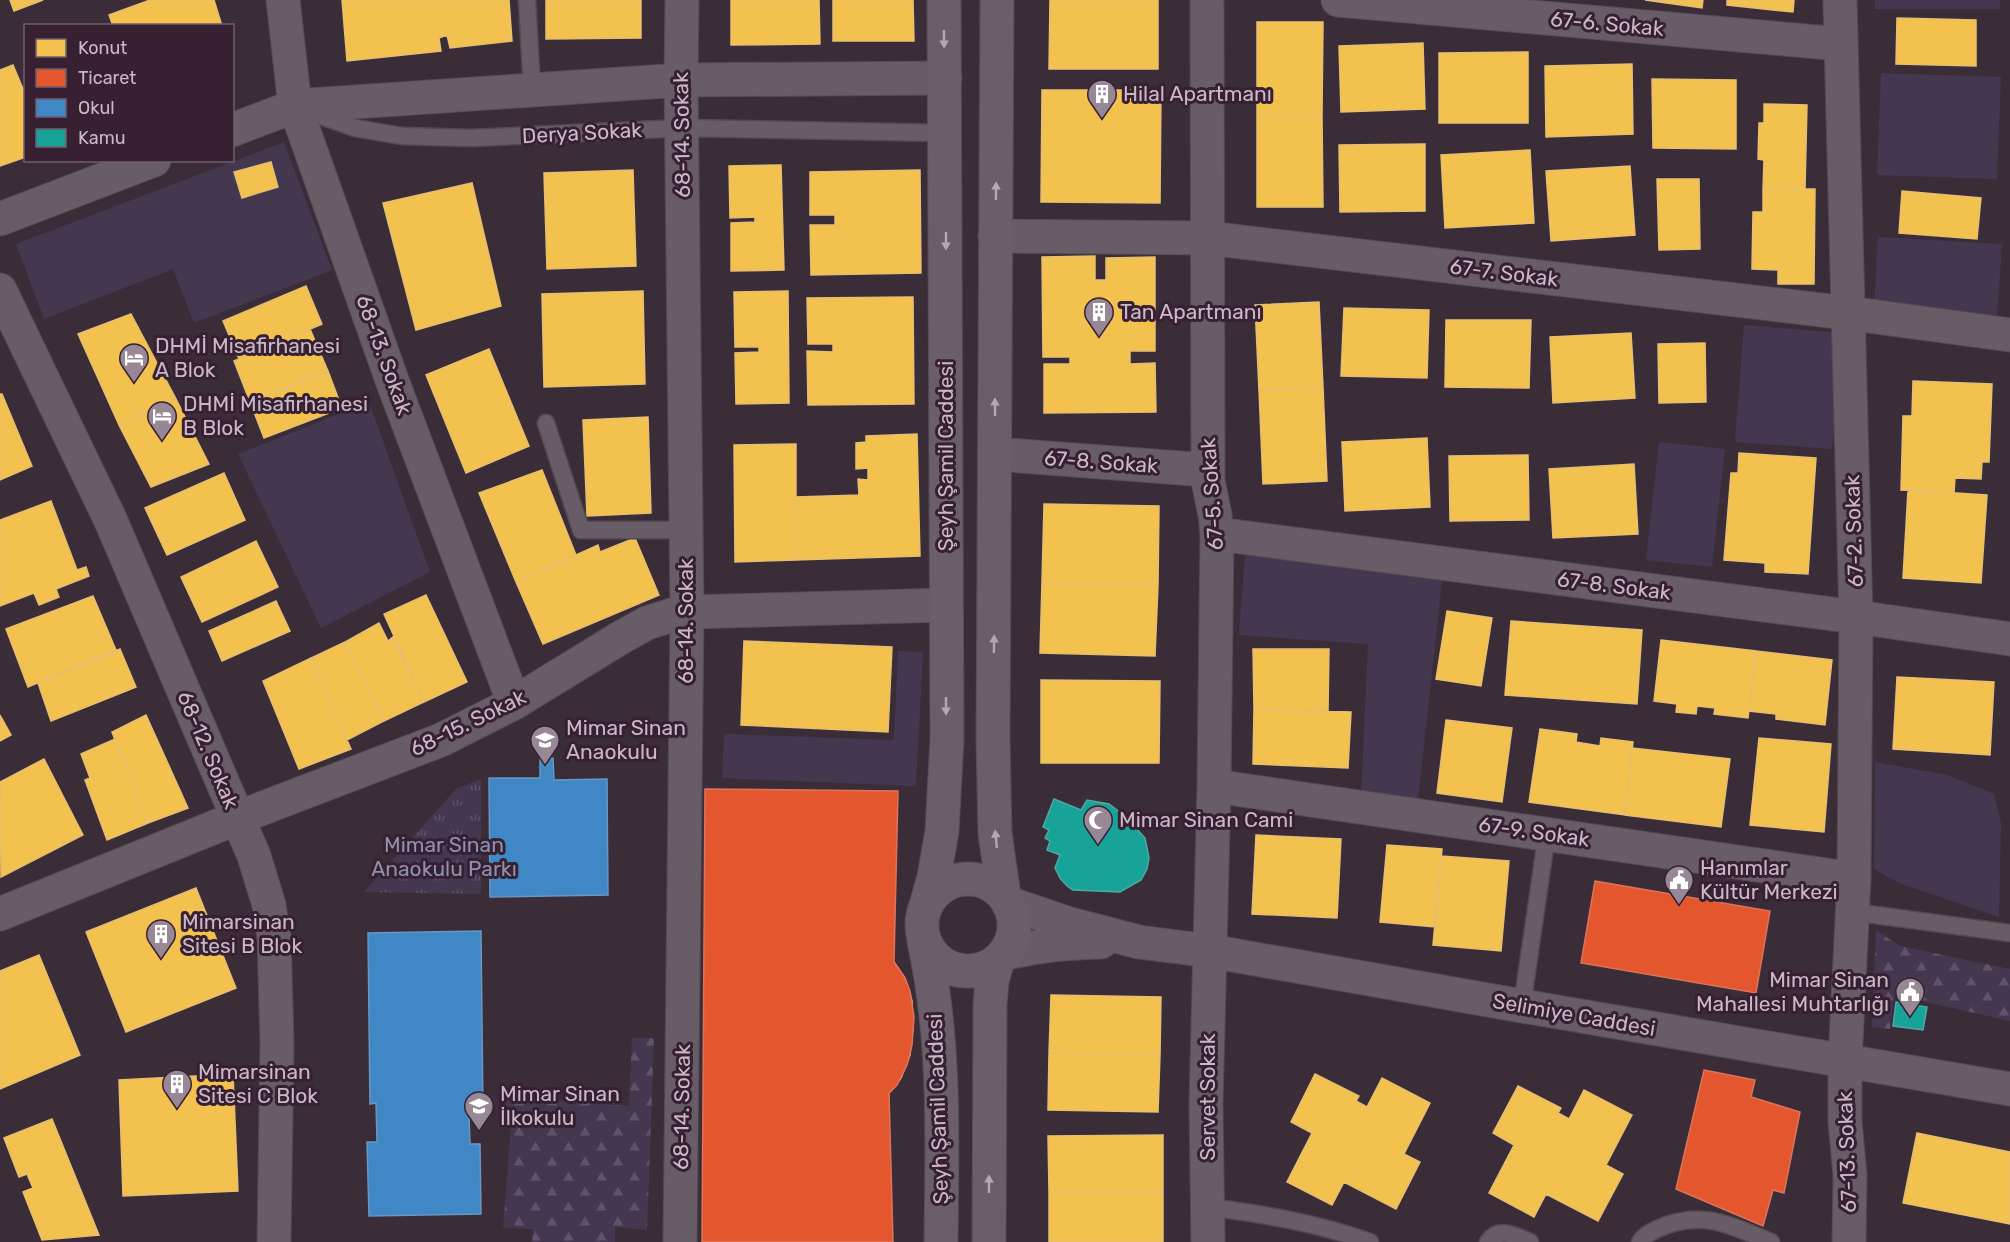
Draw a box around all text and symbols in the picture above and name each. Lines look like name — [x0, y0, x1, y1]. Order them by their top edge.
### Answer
street label: 67-6. Sokak — [1549, 6, 1665, 41]
legend — [24, 24, 234, 162]
one-way arrow — [939, 29, 949, 48]
text: Konut — [78, 37, 127, 59]
text: Ticaret — [78, 67, 136, 89]
street label: 68-14. Sokak — [668, 72, 695, 198]
building icon: Hilal Apartmanı — [1086, 78, 1118, 120]
place label: Hilal Apartmanı — [1123, 81, 1272, 106]
text: Okul — [78, 97, 115, 119]
street label: Derya Sokak — [521, 117, 643, 148]
text: Kamu — [78, 127, 125, 149]
one-way arrow — [991, 181, 1000, 200]
one-way arrow — [941, 232, 951, 251]
street label: 67-7. Sokak — [1448, 253, 1560, 292]
street label: 68-13. Sokak — [351, 292, 418, 418]
building icon: Tan Apartmanı — [1083, 296, 1115, 338]
place label: Tan Apartmanı — [1120, 299, 1262, 324]
place label: DHMİ Misafirhanesi A Blok — [155, 333, 340, 382]
hotel icon: DHMİ Misafirhanesi A Blok — [118, 342, 150, 384]
street label: Şeyh Şamil Caddesi — [933, 361, 958, 551]
place label: DHMİ Misafirhanesi B Blok — [183, 391, 368, 440]
one-way arrow — [990, 397, 1000, 416]
hotel icon: DHMİ Misafirhanesi B Blok — [146, 400, 178, 442]
street label: 67-5. Sokak — [1195, 437, 1228, 551]
street label: 67-8. Sokak — [1043, 445, 1159, 478]
street label: 67-2. Sokak — [1839, 474, 1868, 588]
street label: 68-14. Sokak — [673, 558, 698, 684]
street label: 67-8. Sokak — [1556, 566, 1672, 605]
one-way arrow — [989, 634, 999, 653]
street label: 68-15. Sokak — [406, 684, 530, 761]
street label: 68-12. Sokak — [172, 687, 245, 813]
one-way arrow — [942, 696, 951, 715]
place label: Mimar Sinan Anaokulu — [566, 715, 686, 764]
school or university icon: Mimar Sinan Anaokulu — [529, 724, 561, 766]
mosque icon: Mimar Sinan Cami — [1082, 804, 1114, 846]
place label: Mimar Sinan Cami — [1119, 807, 1293, 832]
street label: 67-9. Sokak — [1477, 811, 1591, 852]
one-way arrow — [991, 829, 1000, 848]
park label: Mimar Sinan Anaokulu Parkı — [371, 832, 517, 881]
place label: Hanımlar Kültür Merkezi — [1700, 855, 1838, 904]
public building icon: Hanımlar Kültür Merkezi — [1663, 864, 1695, 906]
place label: Mimarsinan Sitesi B Blok — [182, 909, 302, 958]
building icon: Mimarsinan Sitesi B Blok — [145, 918, 177, 960]
place label: Mimar Sinan Mahallesi Muhtarlığı — [1696, 967, 1889, 1016]
public building icon: Mimar Sinan Mahallesi Muhtarlığı — [1894, 976, 1926, 1018]
street label: Selimiye Caddesi — [1491, 988, 1658, 1041]
street label: Şeyh Şamil Caddesi — [922, 1013, 953, 1205]
street label: Servet Sokak — [1195, 1033, 1220, 1161]
street label: 68-14. Sokak — [668, 1044, 695, 1170]
place label: Mimarsinan Sitesi C Blok — [198, 1059, 318, 1108]
building icon: Mimarsinan Sitesi C Blok — [161, 1068, 193, 1110]
place label: Mimar Sinan İlkokulu — [500, 1081, 620, 1130]
school or university icon: Mimar Sinan İlkokulu — [463, 1090, 495, 1132]
street label: 67-13. Sokak — [1832, 1091, 1861, 1213]
one-way arrow — [984, 1174, 994, 1193]

